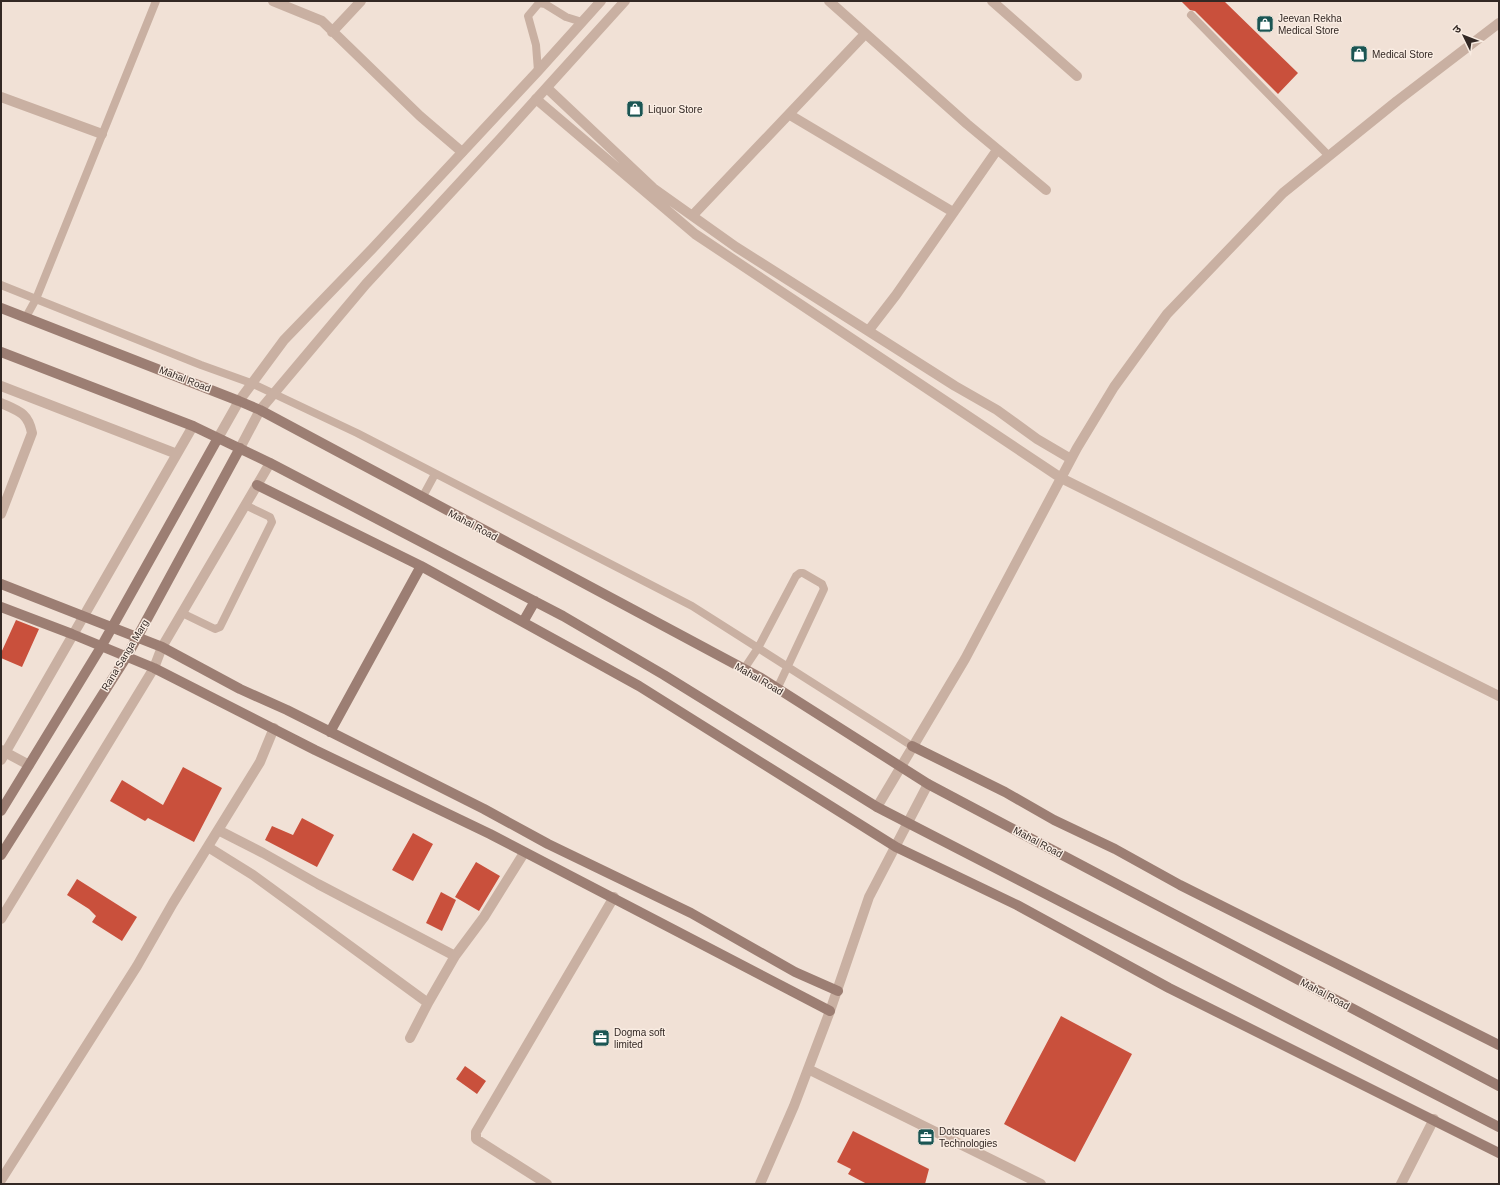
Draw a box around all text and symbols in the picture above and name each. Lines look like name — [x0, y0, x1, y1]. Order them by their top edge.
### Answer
place label: Jeevan Rekha Medical Store — [1278, 13, 1342, 36]
shop icon: Jeevan Rekha Medical Store — [1255, 14, 1275, 34]
north arrow — [1444, 16, 1484, 56]
text: उ — [1450, 22, 1464, 36]
shop icon: Medical Store — [1349, 44, 1369, 64]
place label: Medical Store — [1372, 49, 1434, 60]
shop icon: Liquor Store — [625, 99, 645, 119]
place label: Liquor Store — [648, 104, 703, 115]
street label: Mahal Road — [158, 364, 212, 394]
street label: Mahal Road — [447, 507, 499, 543]
street label: Rana Sanga Marg — [99, 617, 151, 693]
street label: Mahal Road — [733, 661, 785, 697]
street label: Mahal Road — [1012, 824, 1064, 860]
street label: Mahal Road — [1299, 976, 1351, 1012]
place label: Dogma soft limited — [614, 1027, 665, 1050]
office icon: Dogma soft limited — [591, 1028, 611, 1048]
place label: Dotsquares Technologies — [939, 1126, 997, 1149]
office icon: Dotsquares Technologies — [916, 1127, 936, 1147]

